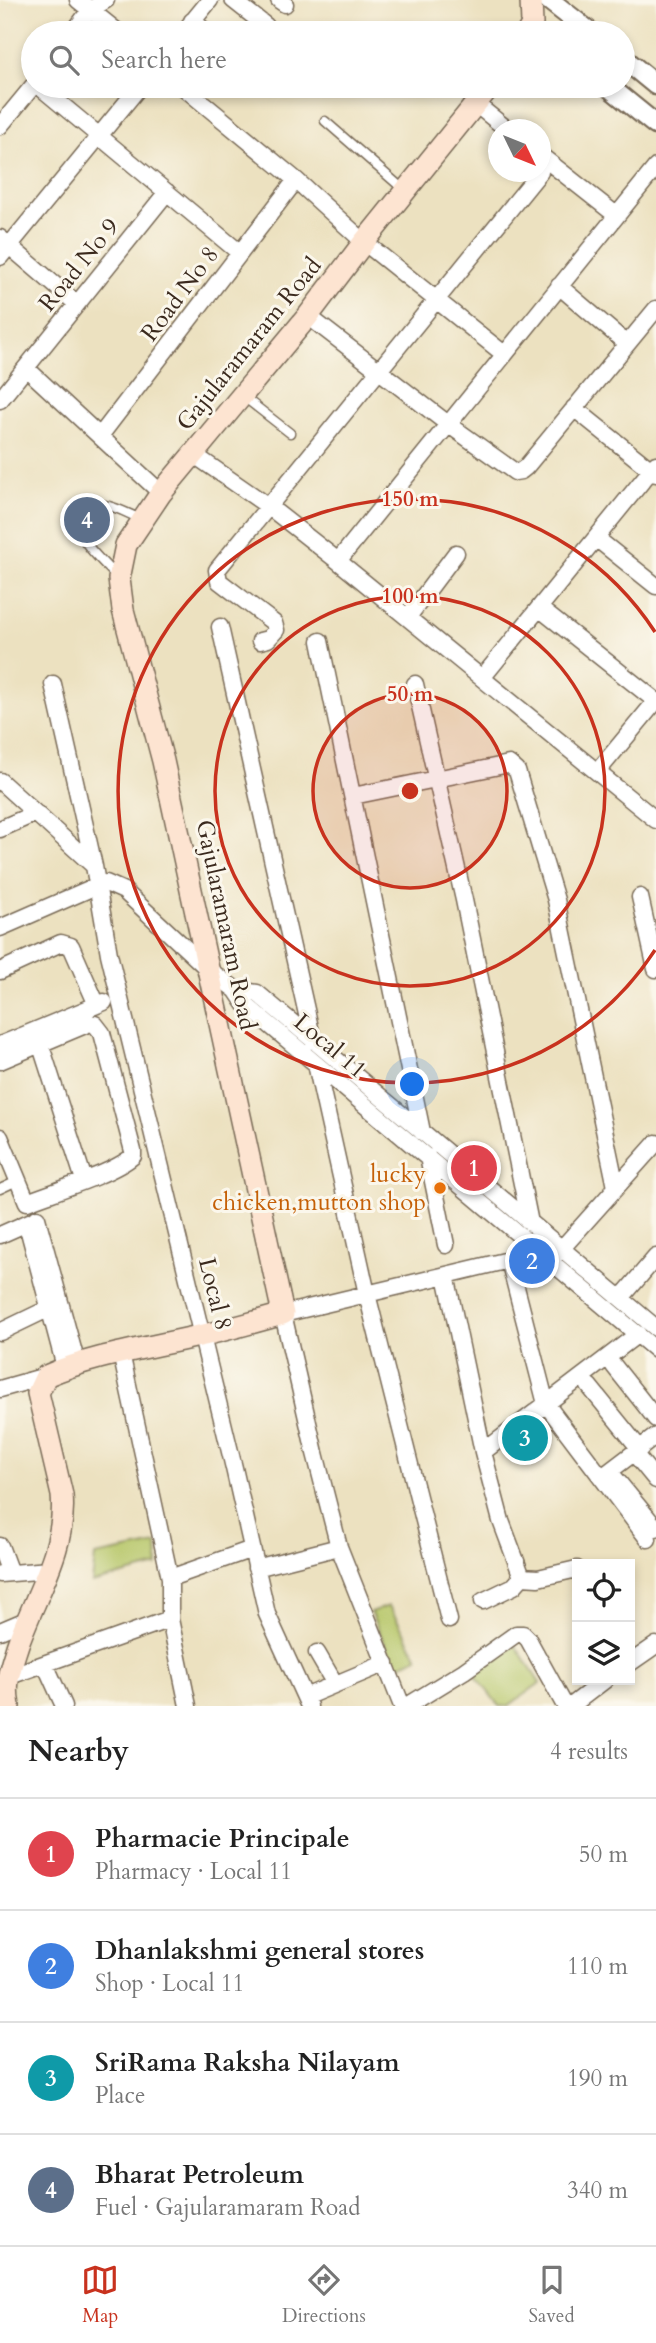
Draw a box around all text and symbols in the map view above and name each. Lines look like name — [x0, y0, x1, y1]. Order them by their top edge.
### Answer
search box — [21, 21, 635, 98]
icon: search — [45, 41, 83, 79]
text: Search here — [101, 42, 227, 77]
north arrow — [488, 119, 551, 182]
street label: Road No 9 — [31, 211, 127, 319]
street label: Road No 8 — [133, 240, 227, 348]
street label: Gajularamaram Road — [169, 250, 329, 438]
text: 150 m — [381, 485, 439, 514]
pin: 4 — [64, 494, 110, 546]
text: 100 m — [381, 582, 439, 611]
text: 50 m — [387, 680, 434, 709]
centre of rings — [398, 779, 422, 803]
street label: Gajularamaram Road — [188, 817, 264, 1033]
street label: Local 11 — [286, 1006, 374, 1086]
your location — [395, 1067, 429, 1101]
pin: 1 — [451, 1142, 497, 1194]
place label: lucky chicken,mutton shop — [212, 1158, 426, 1219]
marker: lucky chicken,mutton shop — [432, 1180, 448, 1196]
pin: 2 — [509, 1235, 555, 1287]
street label: Local 8 — [190, 1254, 240, 1334]
pin: 3 — [502, 1412, 548, 1464]
map controls — [572, 1559, 635, 1685]
button: locate — [572, 1559, 635, 1622]
button: layers — [572, 1622, 635, 1685]
text: Nearby — [28, 1731, 129, 1772]
text: 4 results — [550, 1736, 628, 1767]
text: Pharmacie Principale — [95, 1821, 350, 1856]
text: 1 — [45, 1839, 57, 1870]
text: 50 m — [579, 1839, 628, 1870]
text: Pharmacy · Local 11 — [95, 1856, 292, 1887]
text: Dhanlakshmi general stores — [95, 1933, 424, 1968]
text: 2 — [45, 1951, 57, 1982]
text: 110 m — [567, 1951, 628, 1982]
text: Shop · Local 11 — [95, 1968, 244, 1999]
text: SriRama Raksha Nilayam — [95, 2045, 400, 2080]
text: 3 — [45, 2063, 57, 2094]
text: 190 m — [567, 2063, 628, 2094]
text: Place — [95, 2080, 145, 2111]
text: Bharat Petroleum — [95, 2157, 304, 2192]
text: 4 — [45, 2175, 57, 2206]
text: 340 m — [567, 2175, 628, 2206]
text: Fuel · Gajularamaram Road — [95, 2192, 360, 2223]
tab: Map — [81, 2261, 119, 2329]
tab: Directions — [282, 2261, 366, 2329]
tab: Saved — [529, 2261, 575, 2329]

